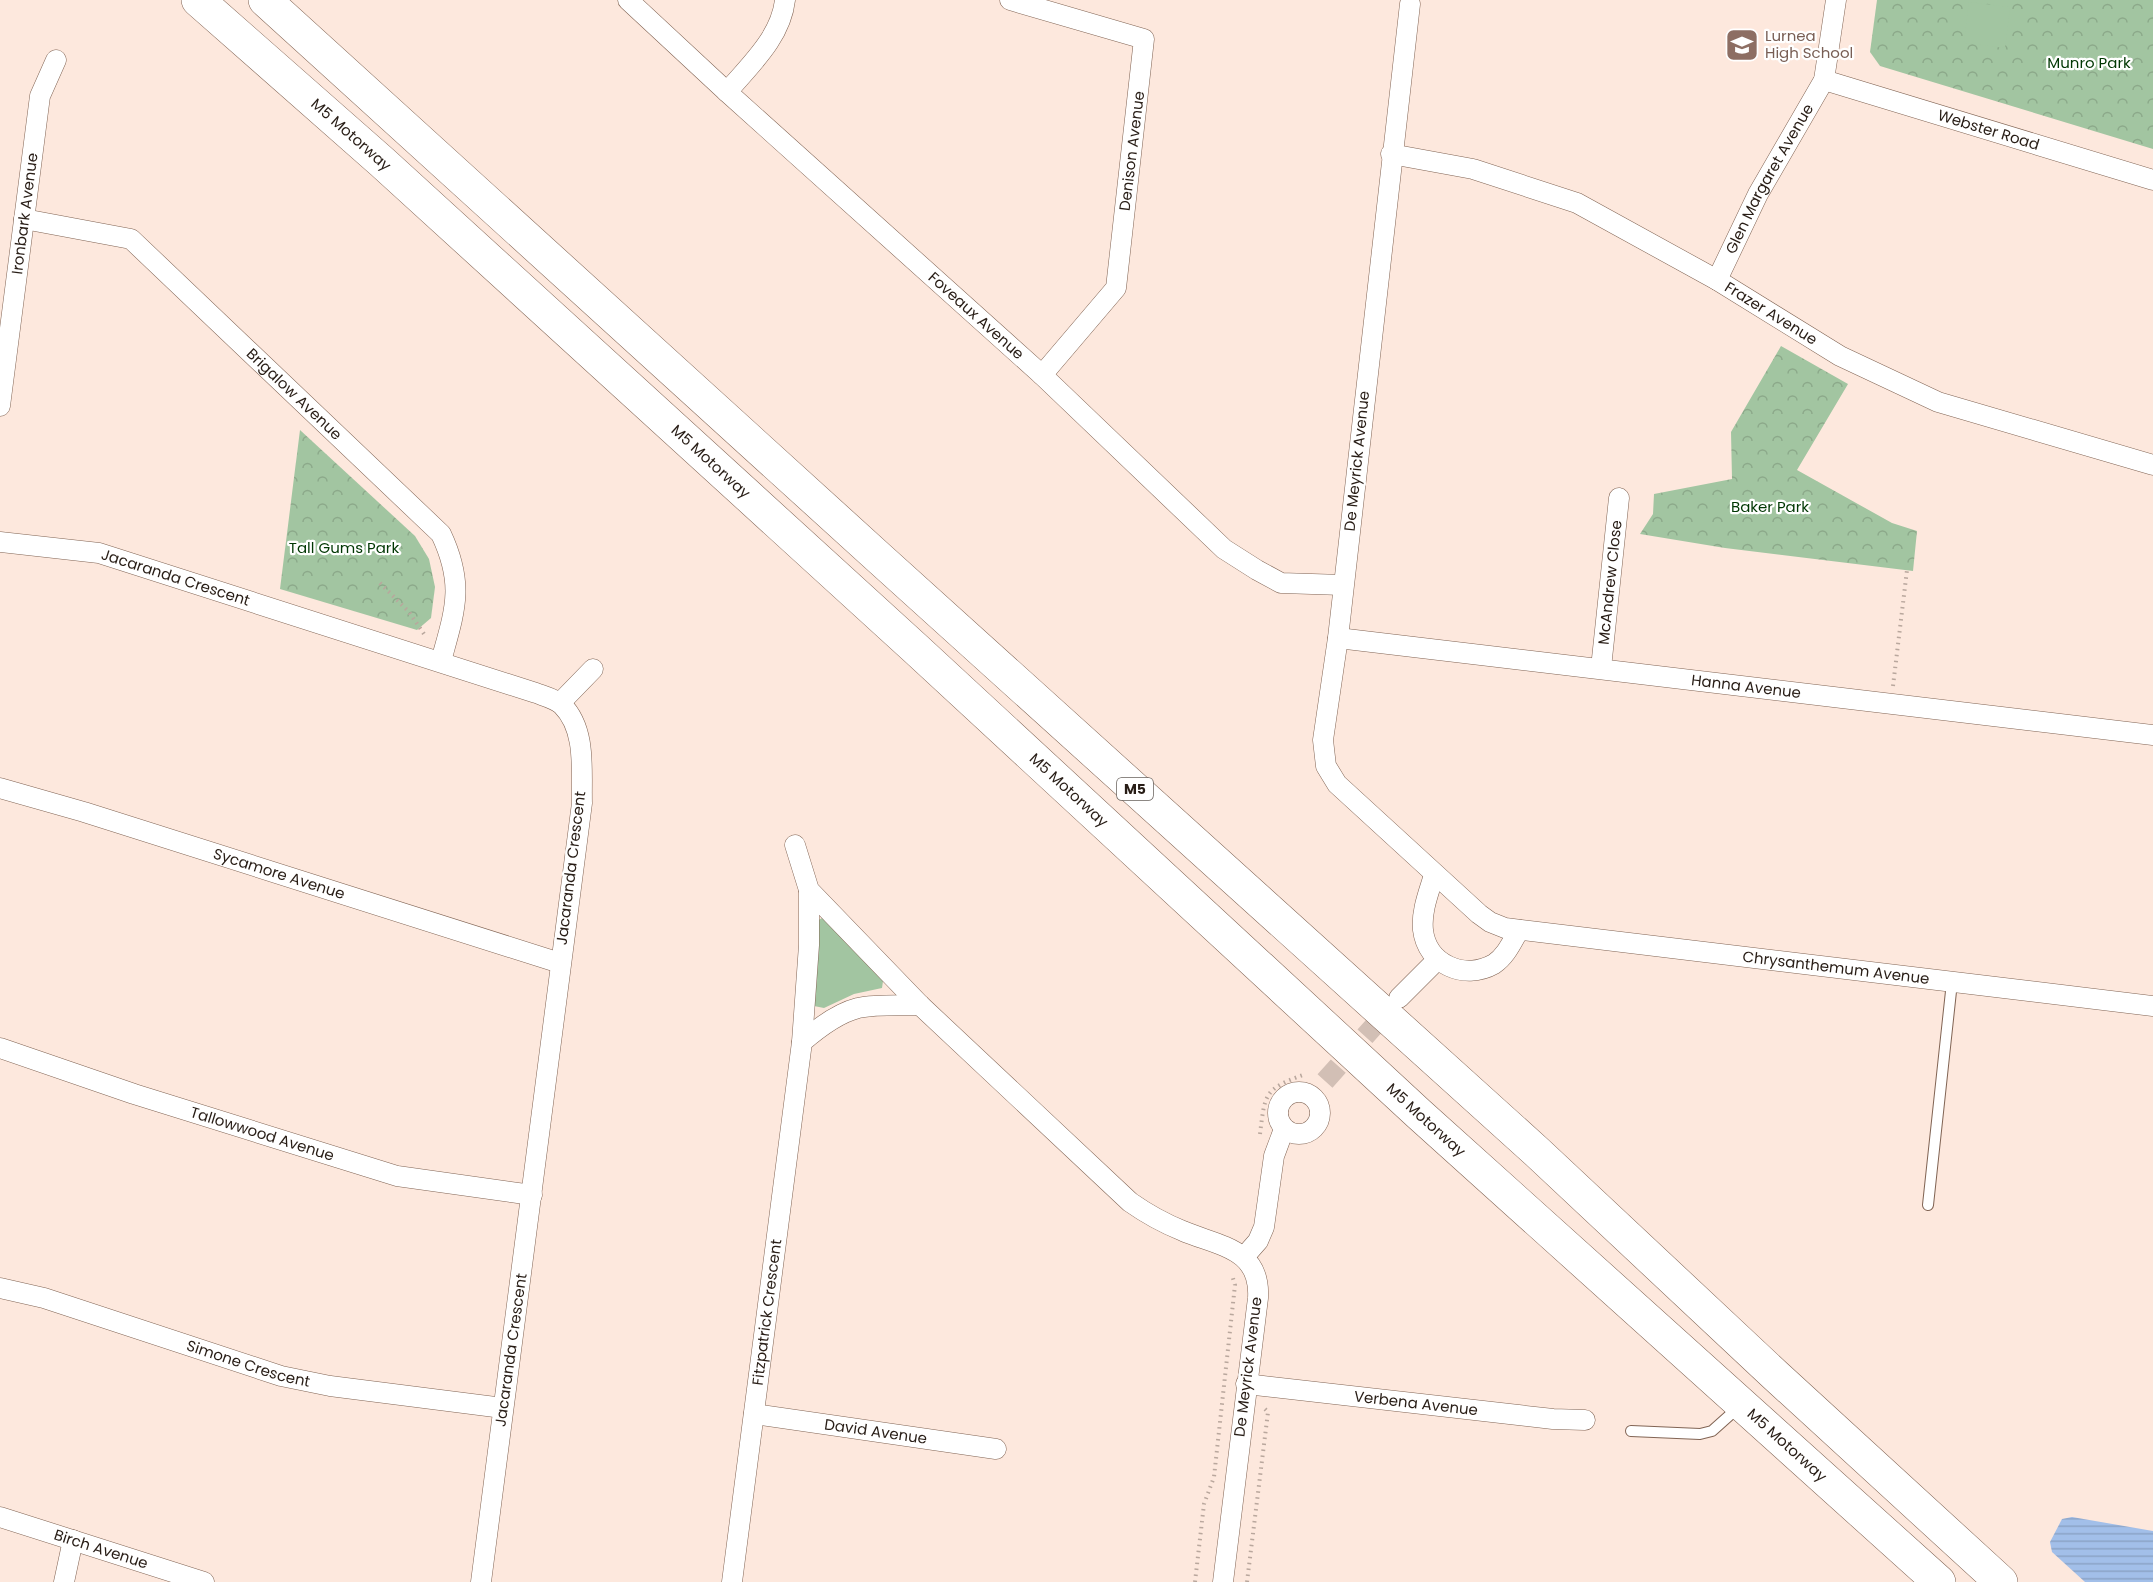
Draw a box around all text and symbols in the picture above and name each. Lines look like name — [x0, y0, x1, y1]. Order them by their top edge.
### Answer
place label: Lurnea High School — [1765, 25, 1853, 63]
school or university icon: Lurnea High School — [1724, 27, 1760, 63]
park label: Munro Park — [2047, 52, 2131, 73]
street label: Denison Avenue — [1114, 90, 1149, 212]
street label: M5 Motorway — [307, 93, 397, 176]
street label: Glen Margaret Avenue — [1720, 100, 1818, 257]
street label: Webster Road — [1935, 104, 2042, 155]
street label: Ironbark Avenue — [6, 151, 43, 276]
street label: Foveaux Avenue — [924, 267, 1029, 364]
street label: Frazer Avenue — [1721, 276, 1822, 350]
street label: Brigalow Avenue — [242, 343, 347, 444]
street label: De Meyrick Avenue — [1339, 390, 1374, 532]
street label: M5 Motorway — [667, 420, 756, 503]
park label: Baker Park — [1731, 496, 1809, 517]
street label: McAndrew Close — [1593, 519, 1627, 646]
park label: Tall Gums Park — [289, 537, 399, 558]
street label: Jacaranda Crescent — [99, 543, 253, 611]
street label: Hanna Avenue — [1690, 669, 1802, 703]
street label: M5 Motorway — [1025, 748, 1114, 832]
road number: M5 — [1117, 778, 1153, 800]
street label: Jacaranda Crescent — [551, 790, 590, 946]
street label: Sycamore Avenue — [211, 843, 348, 904]
street label: Chrysanthemum Avenue — [1741, 946, 1931, 989]
street label: M5 Motorway — [1382, 1078, 1471, 1162]
street label: Tallowwood Avenue — [188, 1101, 337, 1166]
street label: Fitzpatrick Crescent — [747, 1238, 786, 1387]
street label: Jacaranda Crescent — [489, 1272, 532, 1428]
street label: De Meyrick Avenue — [1228, 1296, 1267, 1438]
street label: Simone Crescent — [184, 1335, 312, 1392]
street label: Verbena Avenue — [1353, 1385, 1479, 1420]
street label: M5 Motorway — [1743, 1403, 1832, 1487]
street label: David Avenue — [823, 1413, 928, 1449]
street label: Birch Avenue — [51, 1524, 151, 1574]

